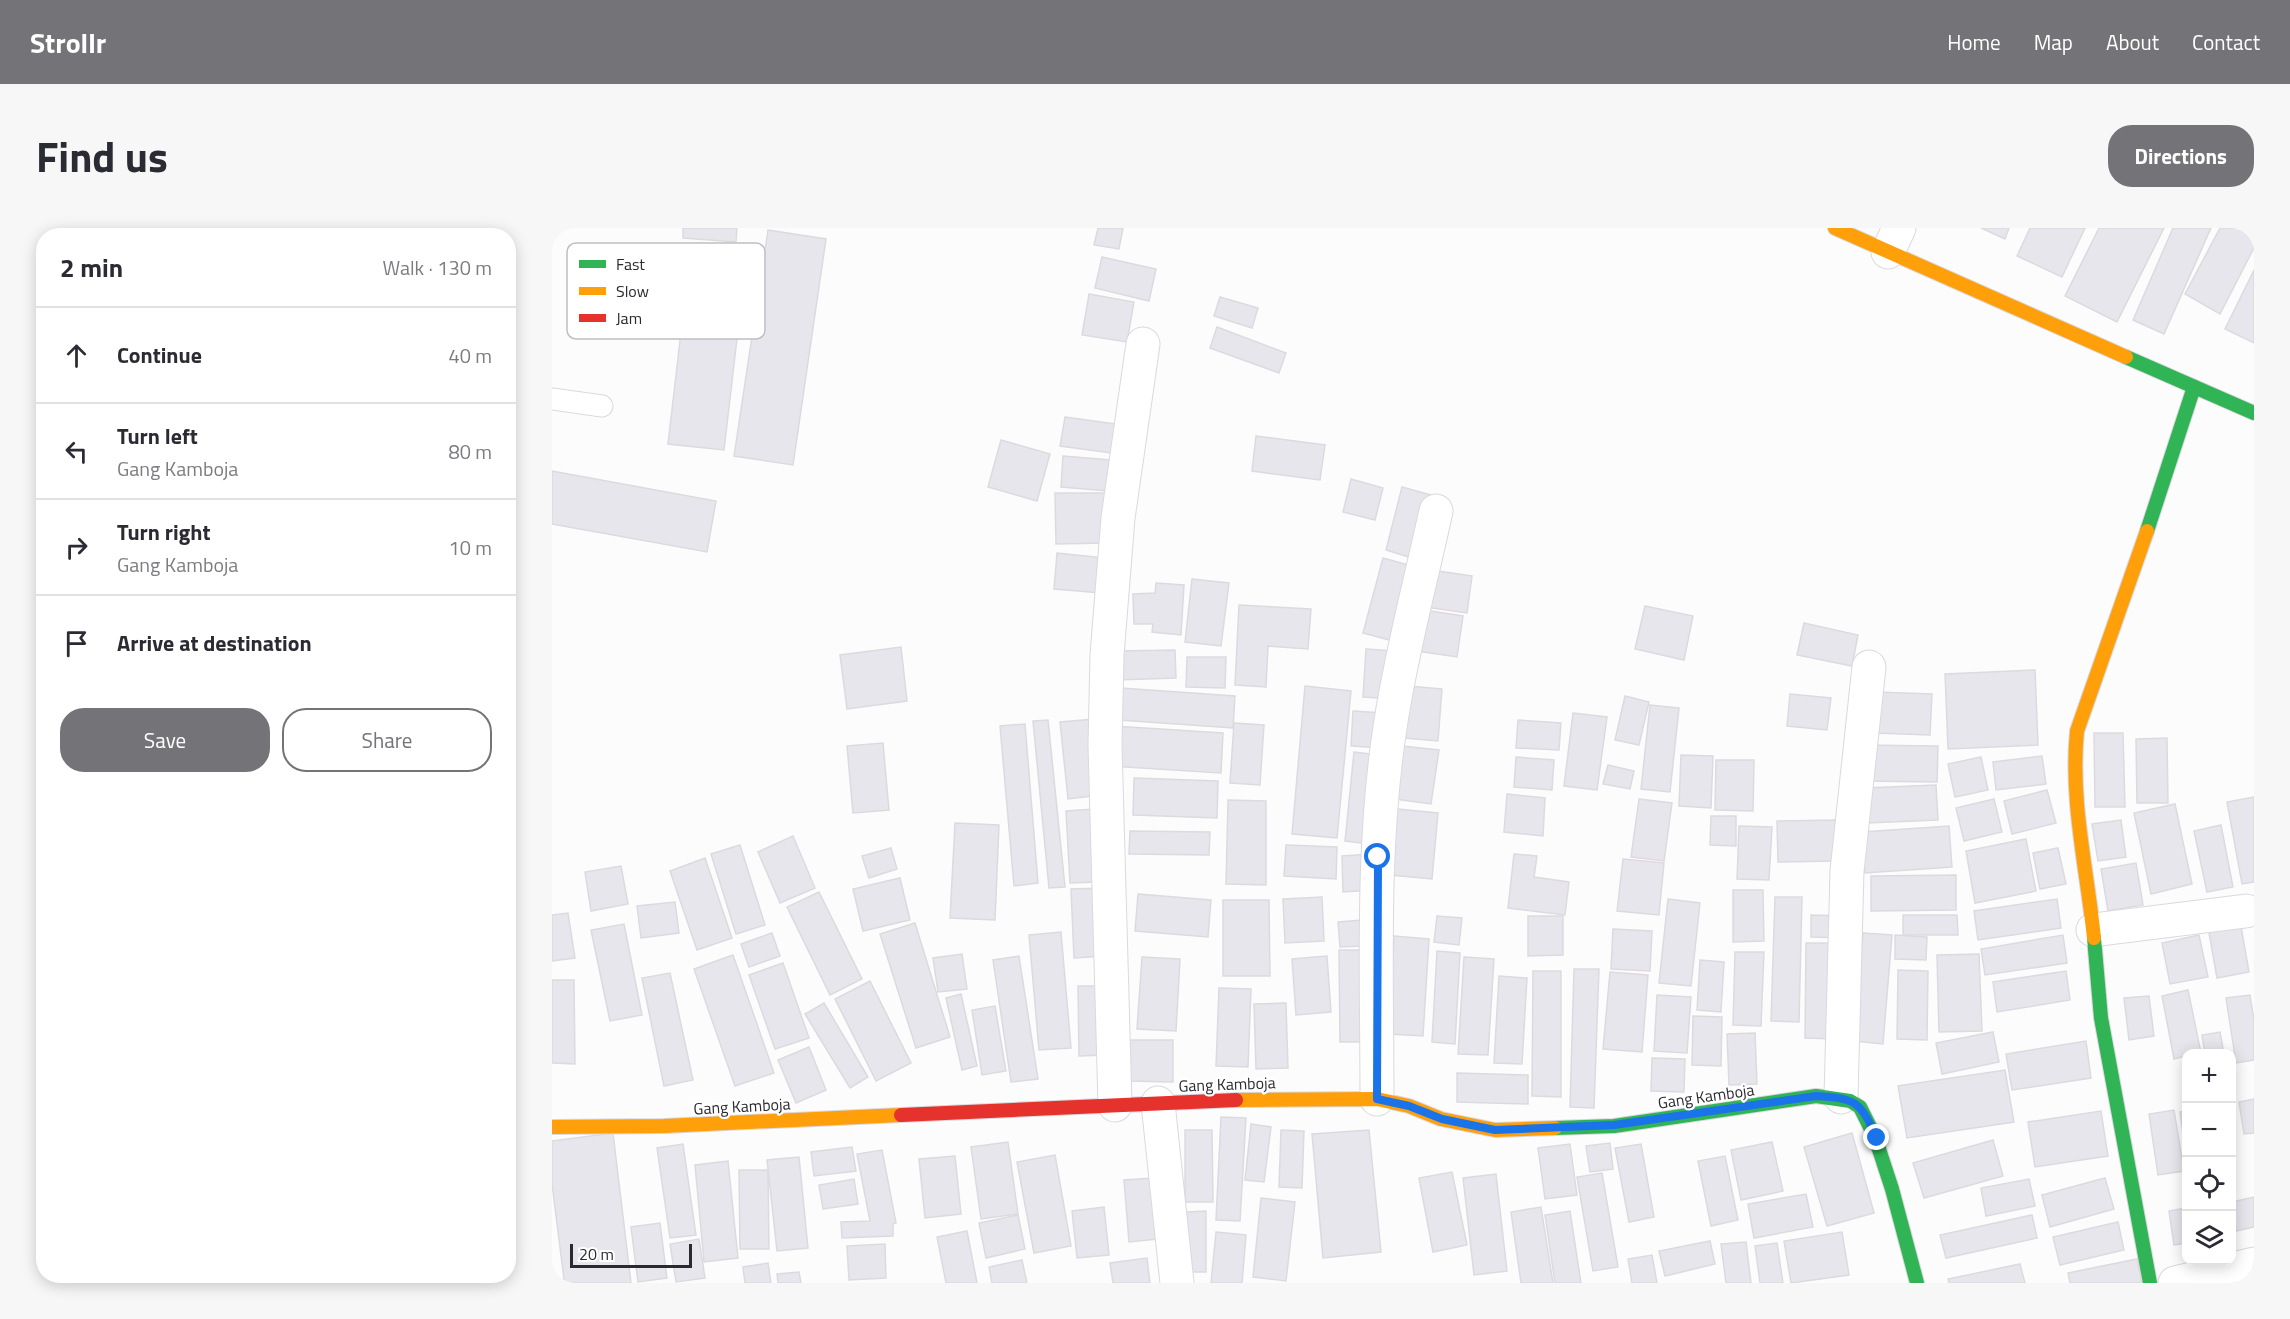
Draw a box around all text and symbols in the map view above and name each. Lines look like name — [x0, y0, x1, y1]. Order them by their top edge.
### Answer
text: Strollr — [30, 21, 106, 64]
text: Home — [1947, 26, 2001, 58]
text: Map — [2034, 26, 2073, 58]
text: About — [2106, 26, 2159, 58]
text: Contact — [2192, 26, 2260, 58]
text: Find us — [36, 124, 168, 188]
button: Directions — [2108, 125, 2254, 187]
legend — [567, 243, 765, 339]
text: 2 min — [60, 248, 123, 287]
text: Walk · 130 m — [383, 252, 492, 283]
text: Fast — [616, 252, 645, 276]
text: Slow — [616, 279, 649, 303]
text: Jam — [616, 306, 642, 330]
text: Continue — [117, 338, 202, 372]
icon: ahead — [60, 339, 93, 372]
text: 40 m — [448, 340, 492, 371]
text: Turn left — [117, 419, 198, 453]
icon: left — [60, 435, 93, 468]
text: 80 m — [448, 436, 492, 467]
text: Gang Kamboja — [117, 453, 238, 484]
text: Turn right — [117, 515, 211, 549]
icon: right — [60, 531, 93, 564]
text: 10 m — [448, 532, 492, 563]
text: Gang Kamboja — [117, 549, 238, 580]
text: Arrive at destination — [117, 626, 312, 660]
icon: arrive — [60, 627, 93, 660]
button: Save — [60, 708, 270, 772]
button: Share — [282, 708, 492, 772]
route start — [1364, 843, 1390, 869]
map controls — [2182, 1049, 2236, 1265]
button: + — [2182, 1049, 2236, 1103]
street label: Gang Kamboja — [1178, 1070, 1276, 1098]
street label: Gang Kamboja — [1656, 1077, 1756, 1115]
street label: Gang Kamboja — [693, 1091, 791, 1121]
button: − — [2182, 1103, 2236, 1157]
route end — [1863, 1124, 1889, 1150]
button: locate — [2182, 1157, 2236, 1211]
button: layers — [2182, 1211, 2236, 1265]
scale bar — [570, 1241, 692, 1268]
text: 20 m — [579, 1242, 614, 1266]

